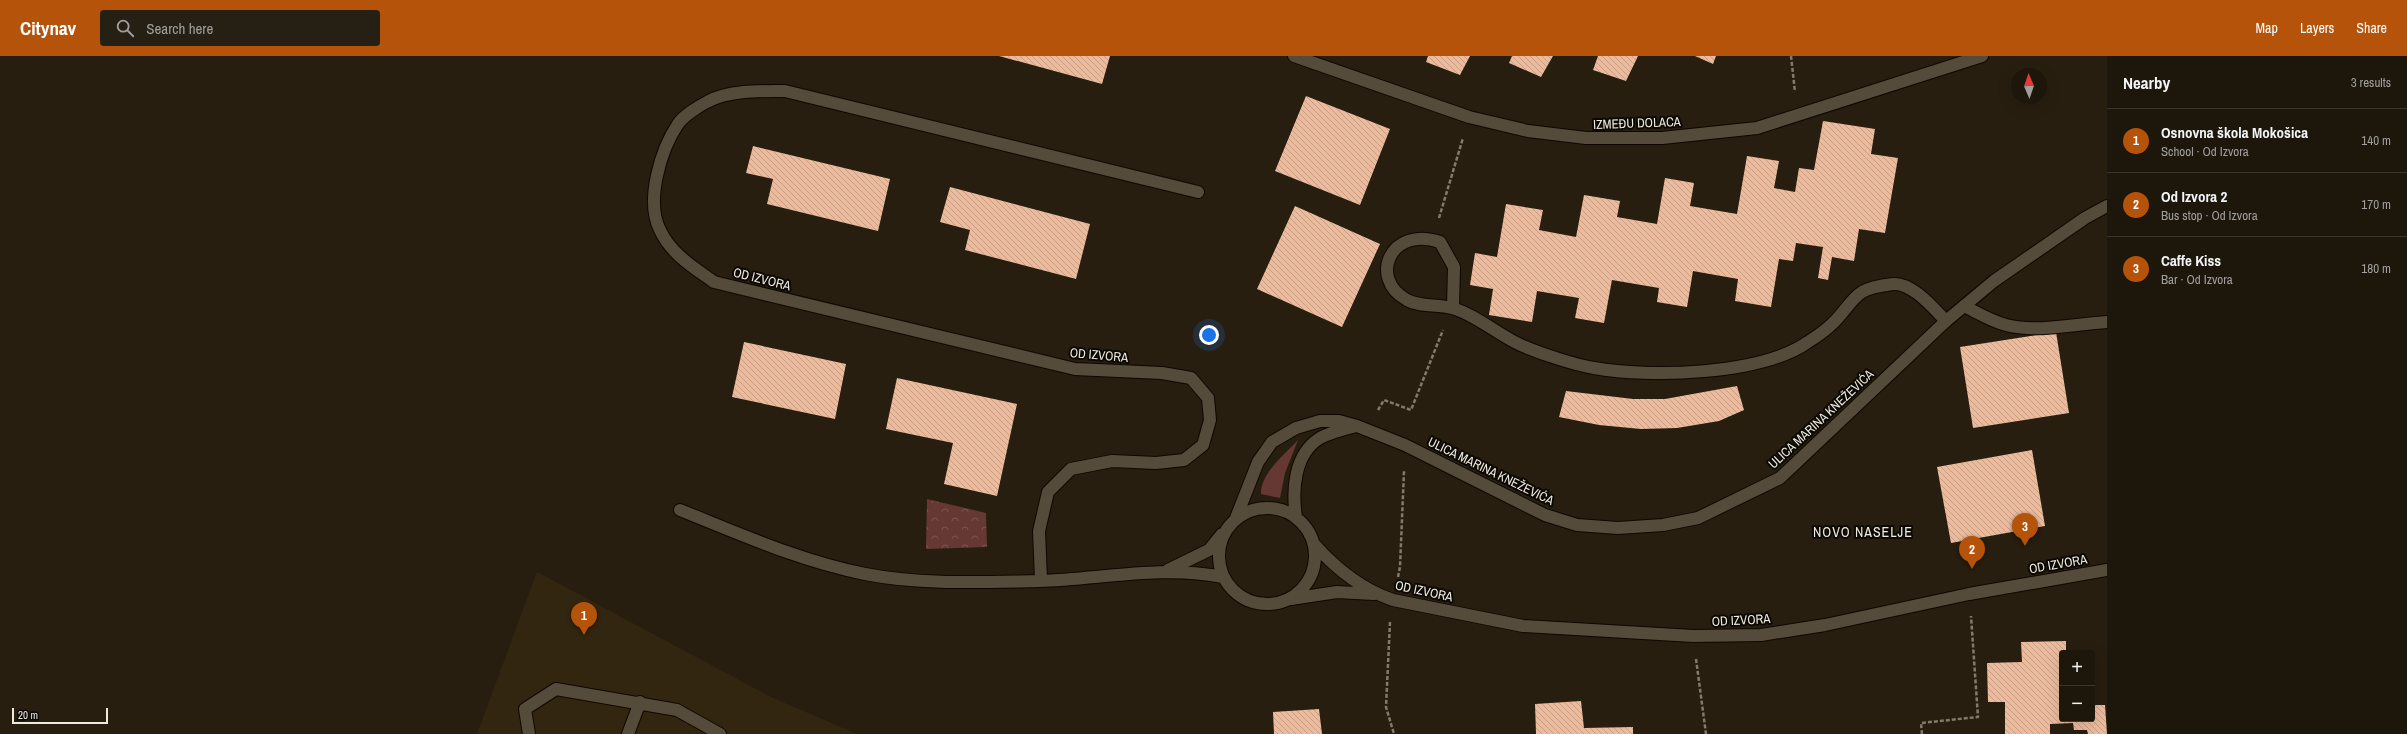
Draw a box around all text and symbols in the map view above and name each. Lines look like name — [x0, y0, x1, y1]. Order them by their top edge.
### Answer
search box — [100, 10, 380, 46]
text: Citynav — [20, 15, 76, 41]
icon: search — [114, 17, 136, 39]
text: Search here — [146, 18, 213, 39]
text: Map — [2256, 19, 2278, 37]
text: Layers — [2300, 19, 2334, 37]
text: Share — [2356, 19, 2387, 37]
north arrow — [2011, 68, 2047, 104]
text: Nearby — [2123, 71, 2170, 94]
text: 3 results — [2351, 74, 2391, 91]
street label: IZMEĐU DOLACA — [1593, 113, 1682, 133]
text: Osnovna škola Mokošica — [2161, 122, 2308, 143]
text: 1 — [2133, 132, 2139, 149]
text: 140 m — [2361, 132, 2391, 149]
text: School · Od Izvora — [2161, 143, 2249, 160]
text: Od Izvora 2 — [2161, 186, 2227, 207]
text: 2 — [2133, 196, 2139, 213]
text: 170 m — [2361, 196, 2391, 213]
text: Bus stop · Od Izvora — [2161, 207, 2258, 224]
text: Caffe Kiss — [2161, 250, 2221, 271]
text: 3 — [2133, 260, 2139, 277]
text: 180 m — [2361, 260, 2391, 277]
street label: OD IZVORA — [731, 264, 793, 295]
text: Bar · Od Izvora — [2161, 271, 2233, 288]
your location — [1199, 325, 1219, 345]
street label: OD IZVORA — [1069, 344, 1130, 366]
street label: ULICA MARINA KNEŽEVIĆA — [1765, 365, 1878, 472]
street label: ULICA MARINA KNEŽEVIĆA — [1425, 433, 1558, 509]
pin: 3 — [2012, 513, 2038, 546]
district label: NOVO NASELJE — [1813, 523, 1913, 541]
pin: 2 — [1959, 536, 1985, 569]
street label: OD IZVORA — [2028, 550, 2089, 577]
street label: OD IZVORA — [1394, 577, 1455, 606]
pin: 1 — [571, 602, 597, 635]
street label: OD IZVORA — [1711, 610, 1772, 630]
map controls — [2059, 650, 2095, 722]
button: + — [2059, 650, 2095, 686]
button: − — [2059, 686, 2095, 722]
scale bar — [12, 706, 108, 725]
text: 20 m — [18, 708, 38, 722]

